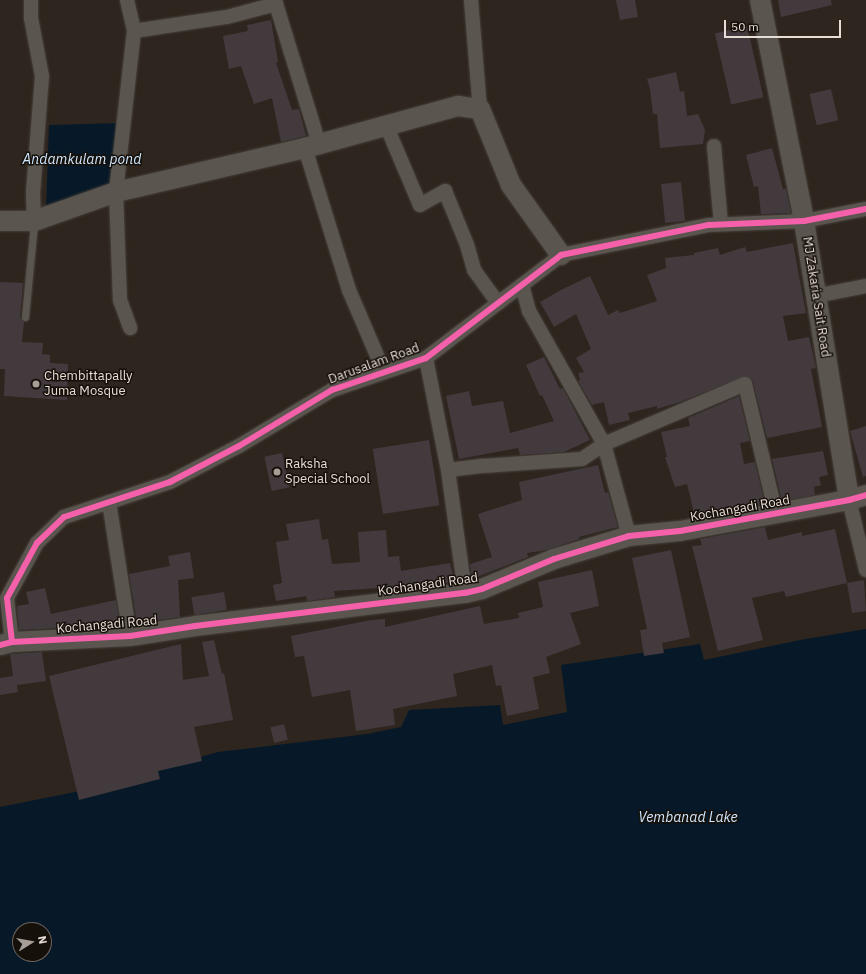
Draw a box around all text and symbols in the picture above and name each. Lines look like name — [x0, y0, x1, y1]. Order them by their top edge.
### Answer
scale bar — [726, 12, 843, 38]
text: 50 m — [731, 19, 759, 34]
water label: Andamkulam pond — [23, 151, 141, 167]
street label: MJ Zakaria Sait Road — [799, 236, 833, 358]
street label: Darusalam Road — [326, 340, 422, 388]
place label: Chembittapally Juma Mosque — [44, 369, 133, 400]
marker: Chembittapally Juma Mosque — [31, 379, 41, 389]
place label: Raksha Special School — [285, 457, 370, 488]
marker: Raksha Special School — [272, 467, 282, 477]
street label: Kochangadi Road — [689, 493, 791, 525]
street label: Kochangadi Road — [377, 570, 479, 600]
street label: Kochangadi Road — [56, 613, 158, 637]
water label: Vembanad Lake — [638, 809, 738, 825]
north arrow — [12, 922, 52, 962]
text: N — [35, 935, 50, 945]

